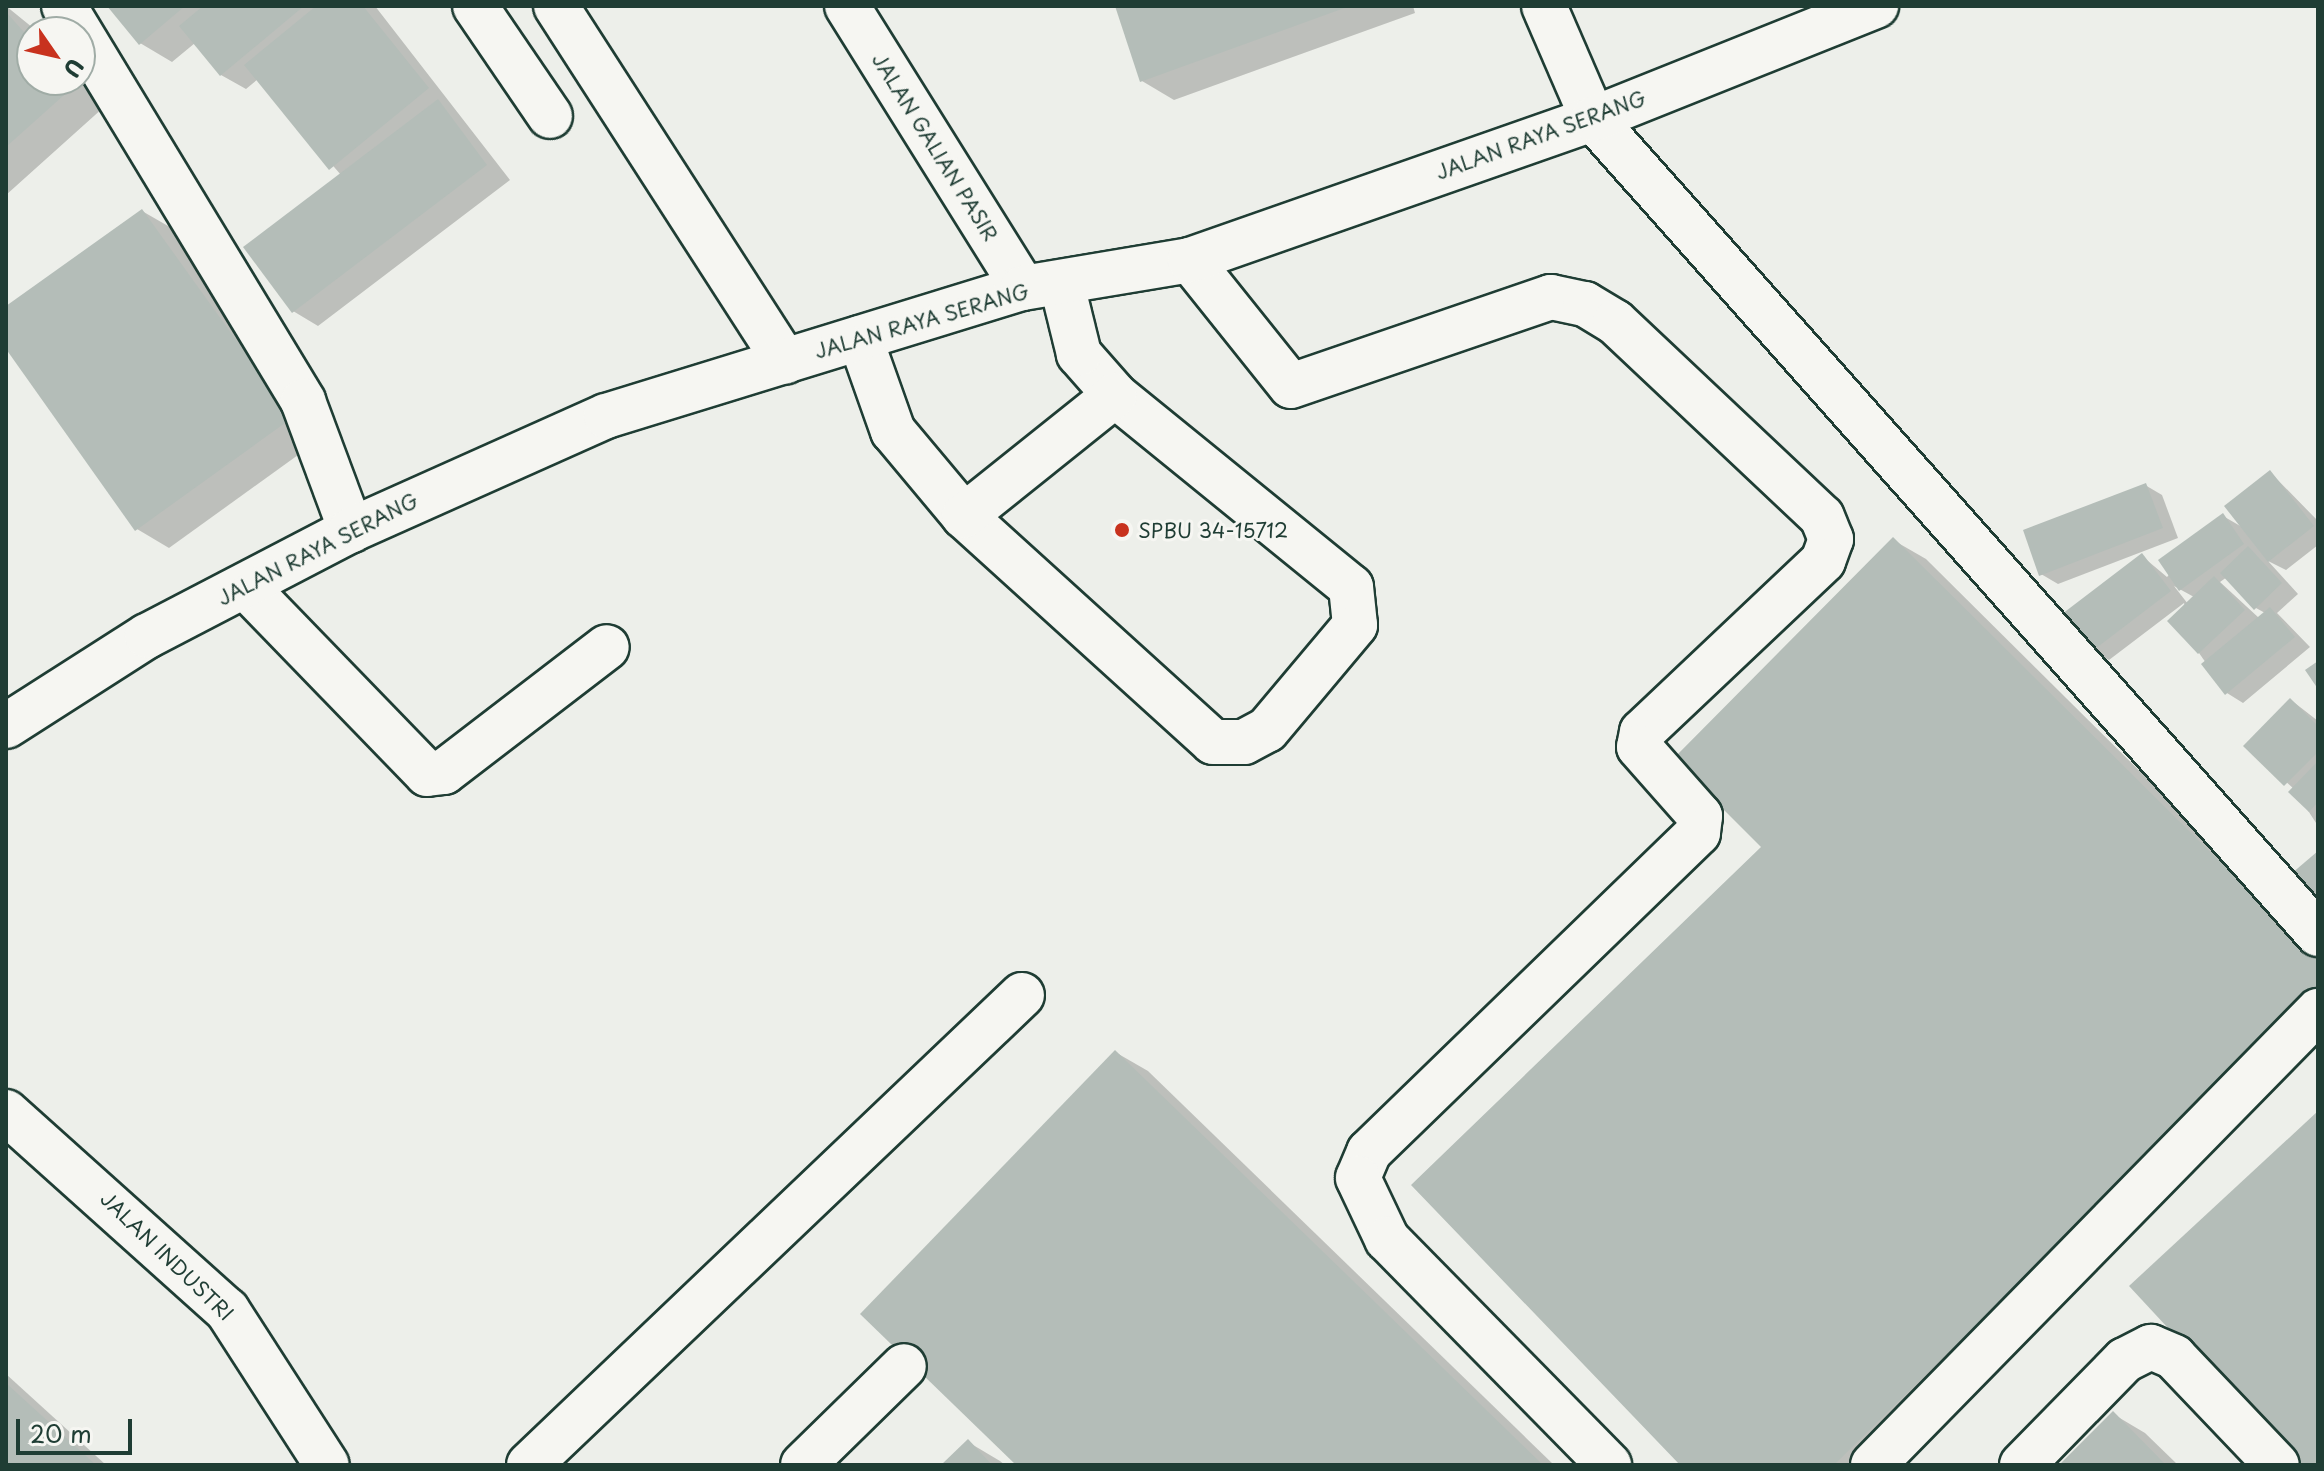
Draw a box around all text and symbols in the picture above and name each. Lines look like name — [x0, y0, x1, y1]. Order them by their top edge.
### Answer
north arrow — [16, 16, 96, 96]
street label: JALAN GALIAN PASIR — [867, 48, 1003, 246]
text: U — [56, 52, 93, 85]
street label: JALAN RAYA SERANG — [1432, 86, 1650, 184]
street label: JALAN RAYA SERANG — [812, 279, 1032, 363]
street label: JALAN RAYA SERANG — [213, 488, 423, 610]
place label: SPBU 34-15712 — [1138, 518, 1288, 542]
marker: SPBU 34-15712 — [1113, 521, 1131, 539]
street label: JALAN INDUSTRI — [96, 1187, 238, 1325]
scale bar — [20, 1403, 136, 1453]
text: 20 m — [30, 1415, 92, 1451]

